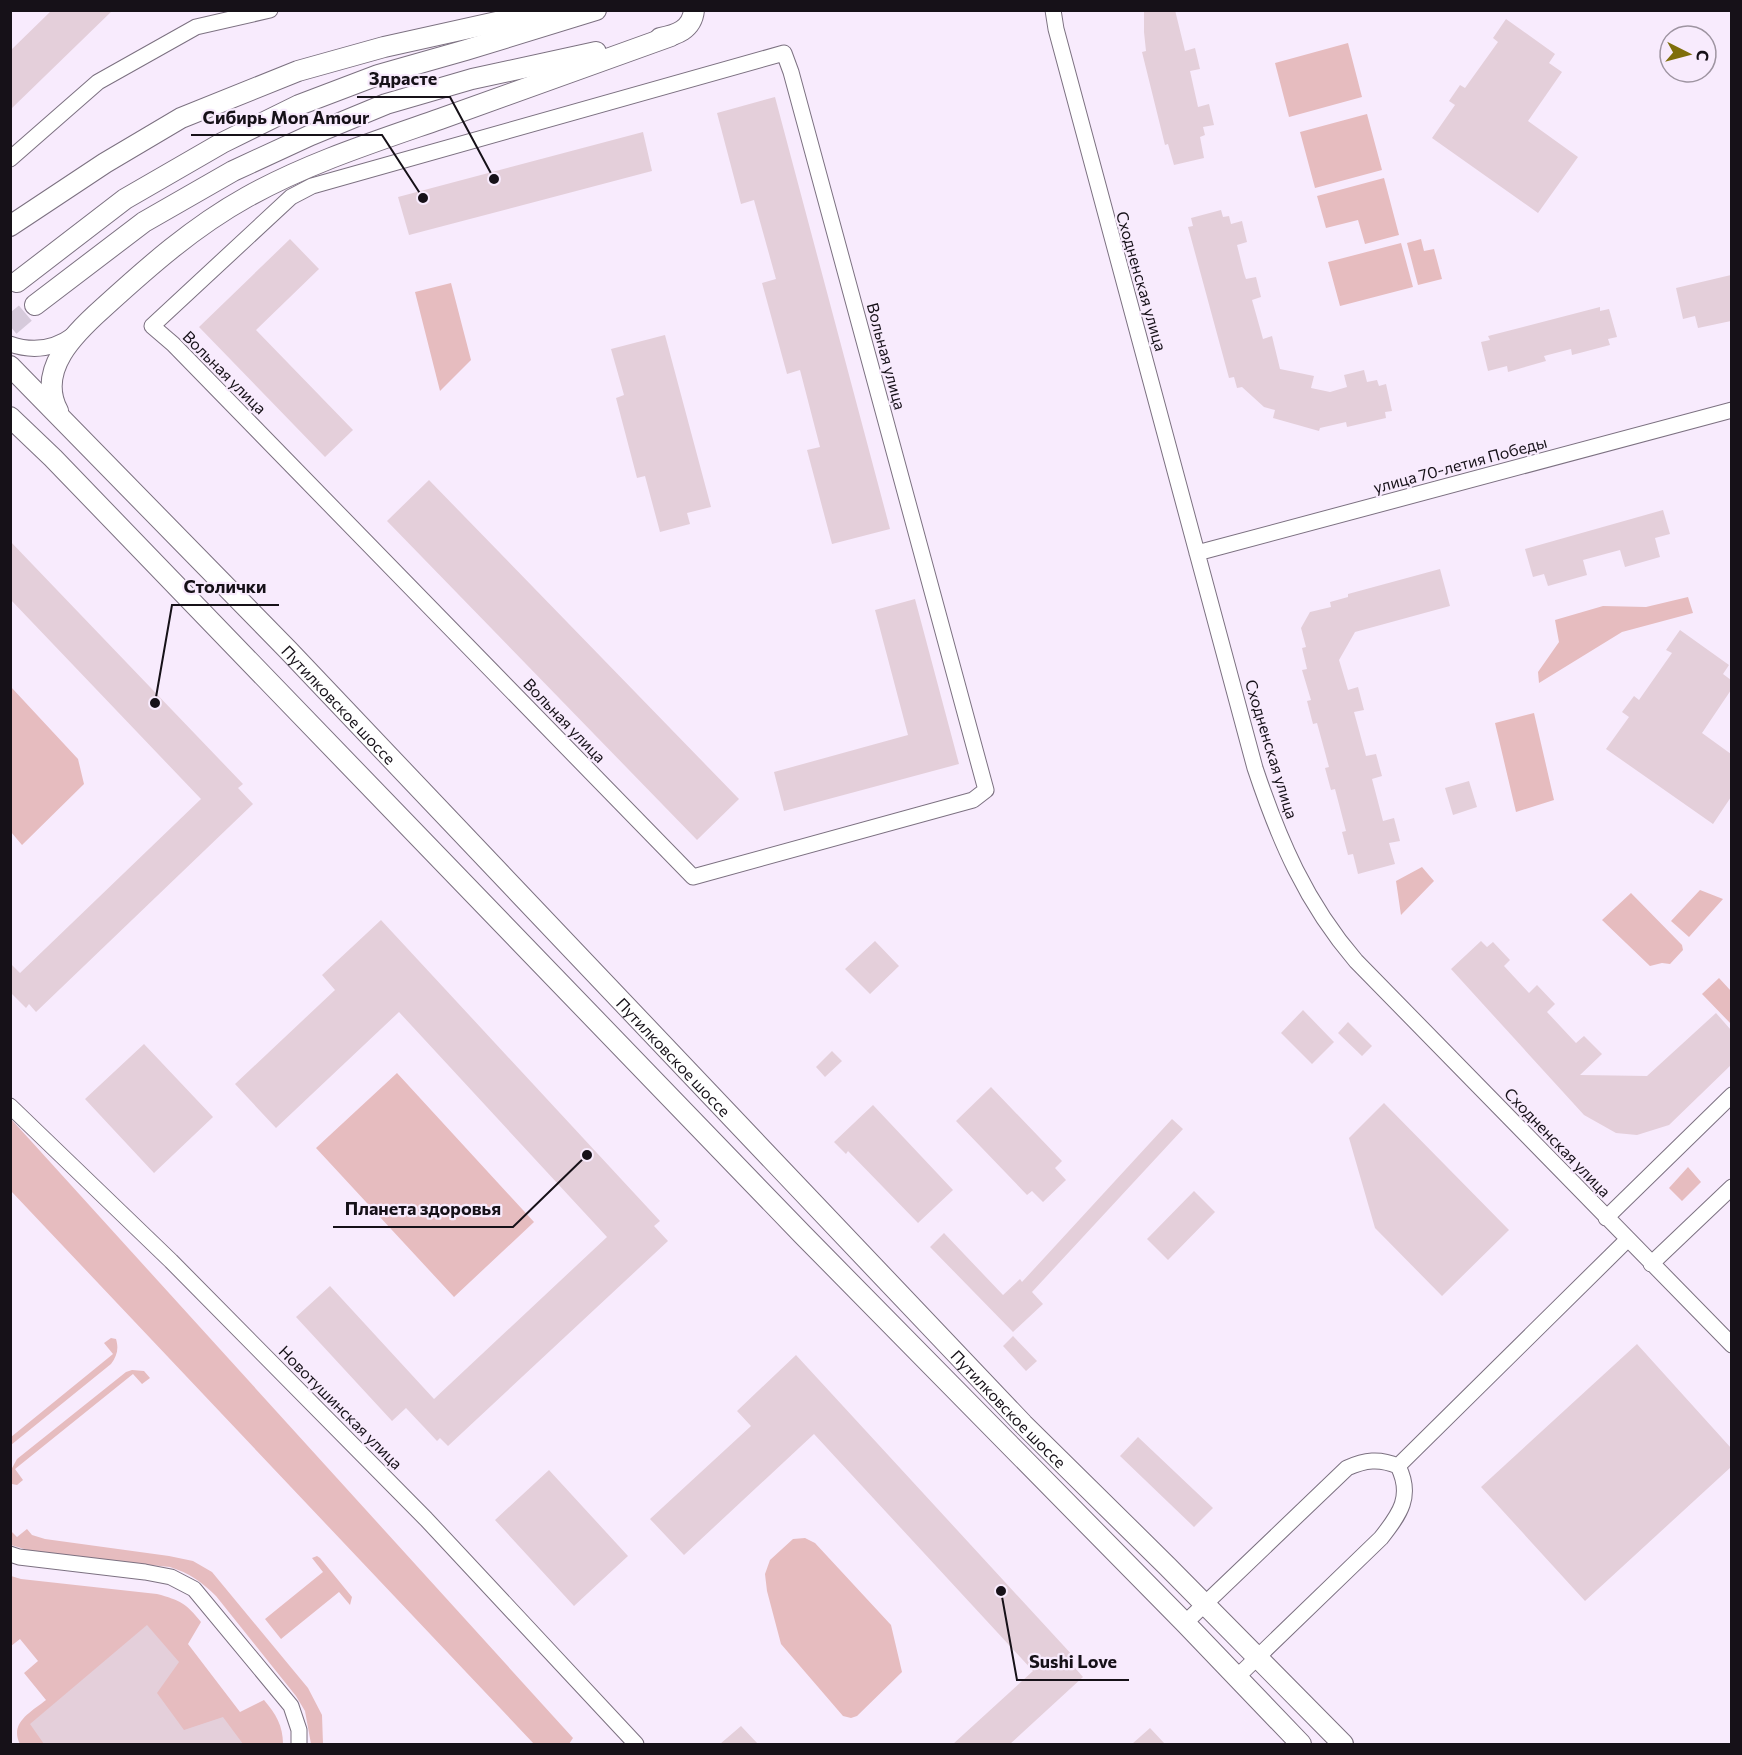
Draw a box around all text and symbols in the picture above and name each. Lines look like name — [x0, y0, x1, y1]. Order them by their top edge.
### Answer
north arrow — [1658, 24, 1718, 84]
text: С — [1693, 49, 1713, 62]
callout: Здрасте — [357, 61, 450, 97]
text: Здрасте — [369, 67, 437, 89]
callout: Сибирь Mon Amour — [191, 99, 382, 135]
text: Сибирь Mon Amour — [203, 106, 370, 128]
street label: Сходненская улица — [1113, 209, 1171, 353]
street label: Вольная улица — [864, 300, 910, 412]
street label: Вольная улица — [179, 326, 271, 418]
street label: улица 70-летия Победы — [1371, 432, 1549, 496]
callout: Столички — [172, 569, 279, 605]
text: Столички — [183, 575, 267, 597]
street label: Путилковское шоссе — [278, 641, 400, 767]
street label: Вольная улица — [520, 674, 610, 766]
street label: Сходненская улица — [1242, 677, 1302, 821]
street label: Путилковское шоссе — [613, 993, 735, 1120]
street label: Сходненская улица — [1501, 1083, 1615, 1201]
callout: Планета здоровья — [333, 1191, 513, 1227]
text: Планета здоровья — [345, 1197, 501, 1219]
street label: Новотушинская улица — [275, 1341, 407, 1473]
street label: Путилковское шоссе — [948, 1346, 1071, 1471]
callout: Sushi Love — [1017, 1644, 1129, 1680]
text: Sushi Love — [1029, 1650, 1117, 1672]

